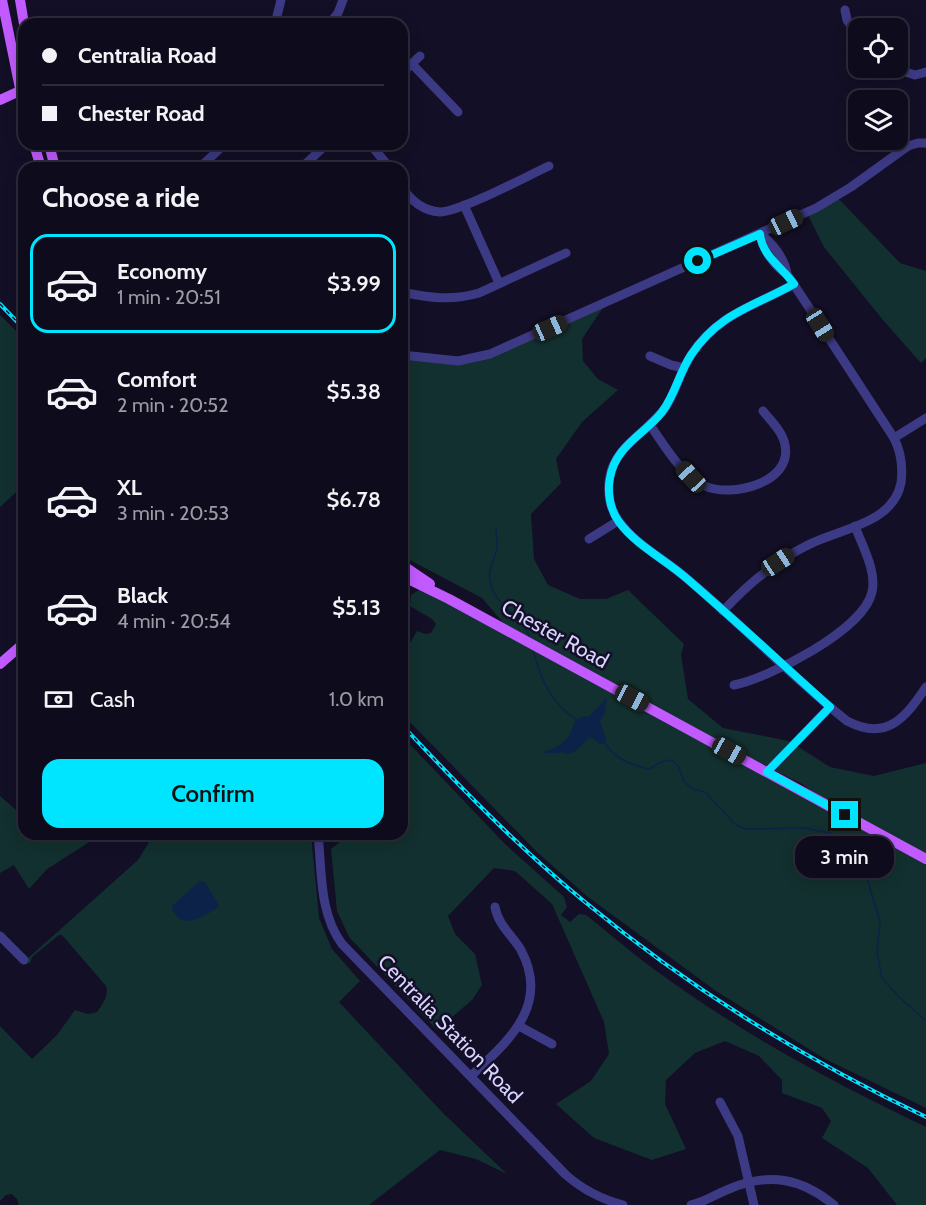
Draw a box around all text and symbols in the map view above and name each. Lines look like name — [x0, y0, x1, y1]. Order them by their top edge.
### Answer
map controls — [848, 18, 908, 150]
button: locate — [848, 18, 908, 78]
text: Centralia Road — [78, 42, 217, 69]
button: layers — [848, 90, 908, 150]
text: Chester Road — [78, 100, 205, 127]
text: Choose a ride — [42, 181, 200, 214]
car — [766, 206, 806, 238]
route start — [684, 247, 711, 274]
icon: car — [45, 257, 99, 311]
text: Economy — [117, 258, 207, 285]
text: $3.99 — [327, 270, 381, 297]
text: 1 min · 20:51 — [117, 285, 221, 309]
car — [803, 305, 837, 345]
car — [530, 312, 570, 344]
icon: car — [45, 365, 99, 419]
text: Comfort — [117, 366, 196, 393]
text: $5.38 — [326, 378, 381, 405]
text: 2 min · 20:52 — [117, 393, 229, 417]
car — [672, 458, 710, 496]
icon: car — [45, 473, 99, 527]
text: XL — [117, 474, 142, 501]
text: $6.78 — [327, 486, 381, 513]
text: 3 min · 20:53 — [117, 501, 229, 525]
car — [758, 545, 798, 579]
icon: car — [45, 581, 99, 635]
text: Black — [117, 582, 168, 609]
text: $5.13 — [332, 594, 381, 621]
street label: Chester Road — [497, 594, 613, 673]
text: 4 min · 20:54 — [117, 609, 231, 633]
car — [612, 682, 652, 714]
icon: cash — [42, 683, 75, 716]
text: Cash — [90, 686, 135, 713]
text: 1.0 km — [329, 687, 384, 711]
car — [709, 734, 749, 768]
button: Confirm — [42, 759, 384, 828]
route end — [831, 801, 858, 828]
callout: 3 min — [796, 836, 894, 878]
text: 3 min — [820, 845, 869, 869]
street label: Centralia Station Road — [373, 949, 528, 1108]

